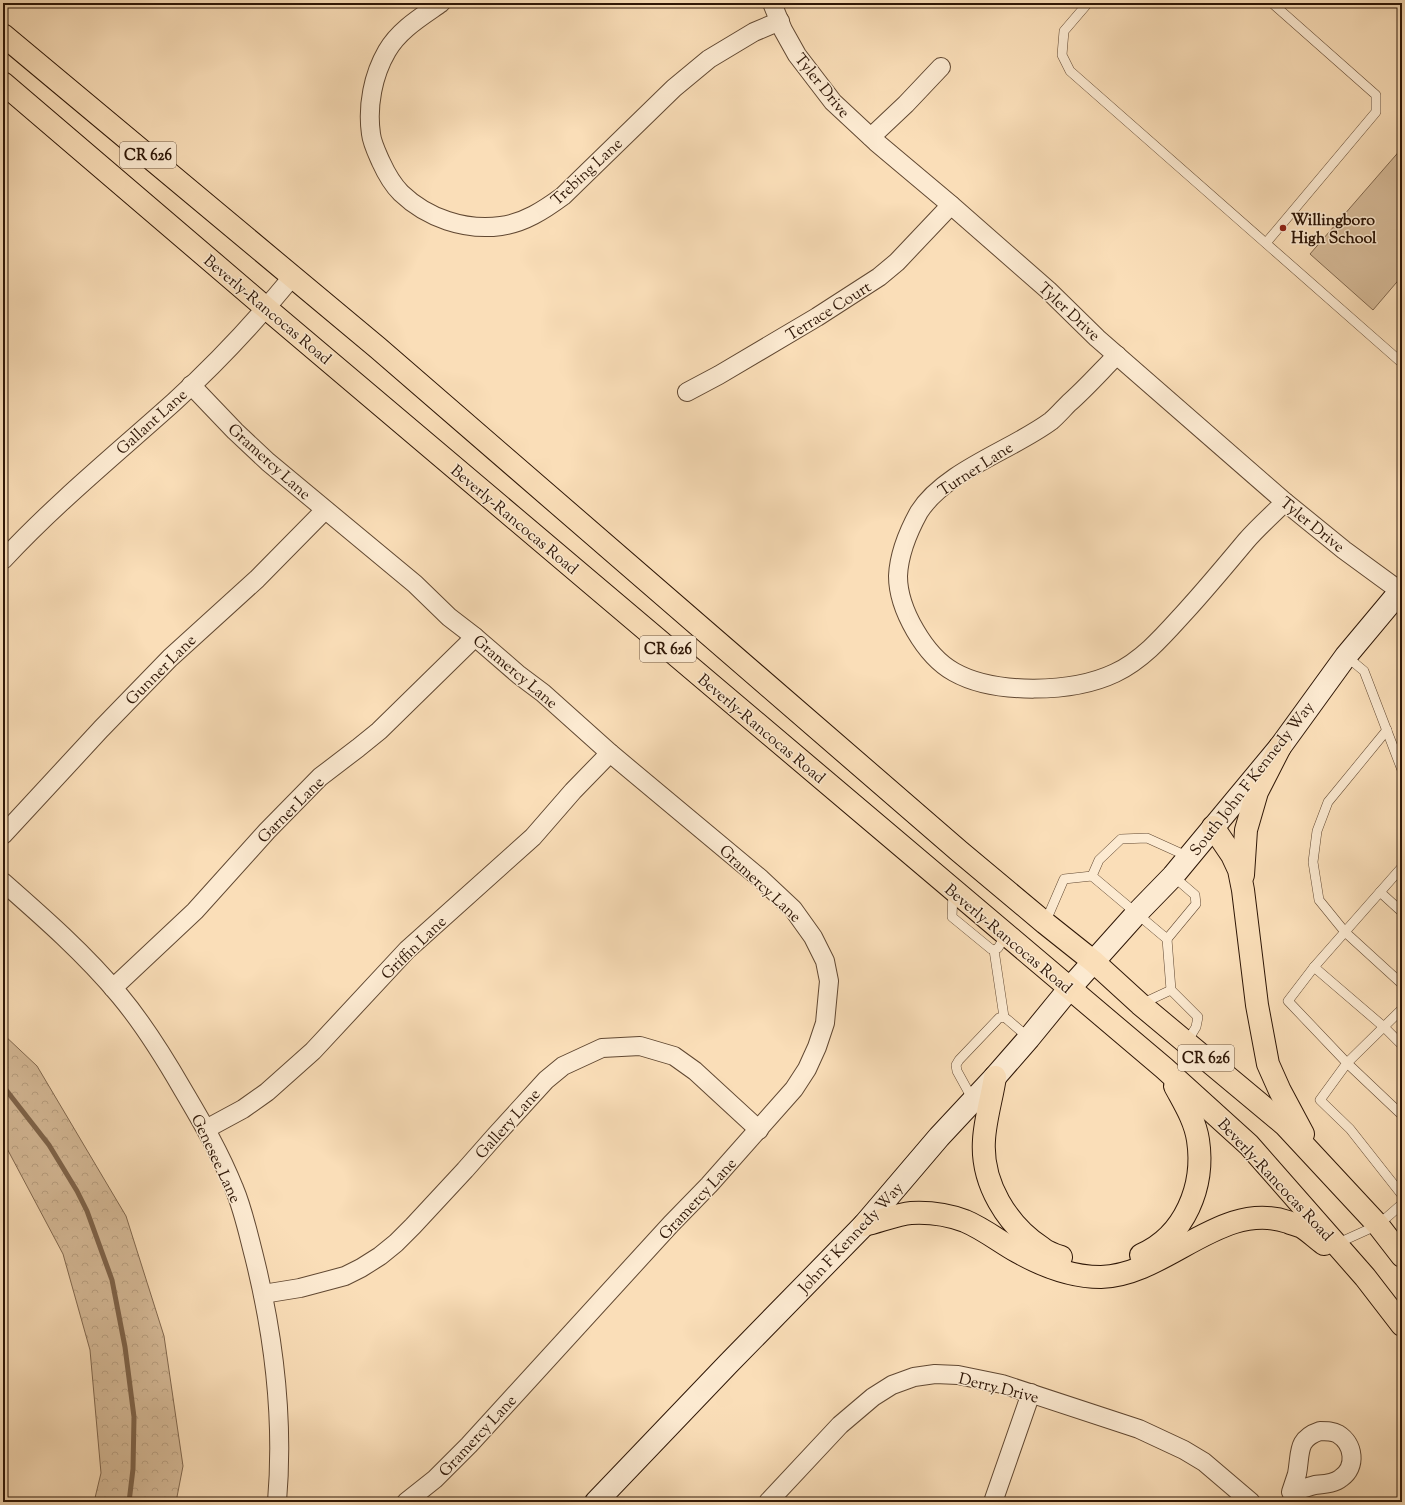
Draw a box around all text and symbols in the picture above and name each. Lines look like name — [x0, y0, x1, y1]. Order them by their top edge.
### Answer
street label: Tyler Drive — [788, 49, 854, 124]
street label: Trebing Lane — [547, 133, 629, 212]
road number: CR 626 — [120, 142, 176, 168]
place label: Willingboro High School — [1291, 210, 1377, 251]
marker: Willingboro High School — [1278, 223, 1288, 233]
street label: Beverly-Rancocas Road — [198, 251, 335, 371]
street label: Terrace Court — [782, 277, 877, 347]
street label: Tyler Drive — [1032, 278, 1104, 348]
street label: Gallant Lane — [112, 385, 193, 461]
street label: Gramercy Lane — [222, 419, 315, 507]
street label: Turner Lane — [934, 437, 1018, 503]
street label: Beverly-Rancocas Road — [445, 461, 582, 581]
street label: Tyler Drive — [1274, 493, 1349, 559]
street label: Gunner Lane — [121, 630, 202, 711]
street label: Gramercy Lane — [467, 630, 562, 715]
road number: CR 626 — [640, 636, 696, 662]
street label: Beverly-Rancocas Road — [692, 670, 829, 790]
street label: South John F Kennedy Way — [1185, 697, 1321, 862]
street label: Garner Lane — [253, 772, 330, 849]
street label: Gramercy Lane — [713, 841, 806, 929]
street label: Beverly-Rancocas Road — [939, 880, 1076, 1000]
street label: Griffin Lane — [377, 912, 453, 986]
road number: CR 626 — [1178, 1045, 1234, 1071]
street label: Gallery Lane — [471, 1084, 547, 1165]
street label: Genesee Lane — [184, 1111, 245, 1207]
street label: Beverly-Rancocas Road — [1211, 1114, 1337, 1247]
street label: Gramercy Lane — [655, 1153, 743, 1246]
street label: John F Kennedy Way — [793, 1178, 910, 1300]
street label: Derry Drive — [956, 1368, 1041, 1411]
street label: Gramercy Lane — [435, 1390, 523, 1483]

